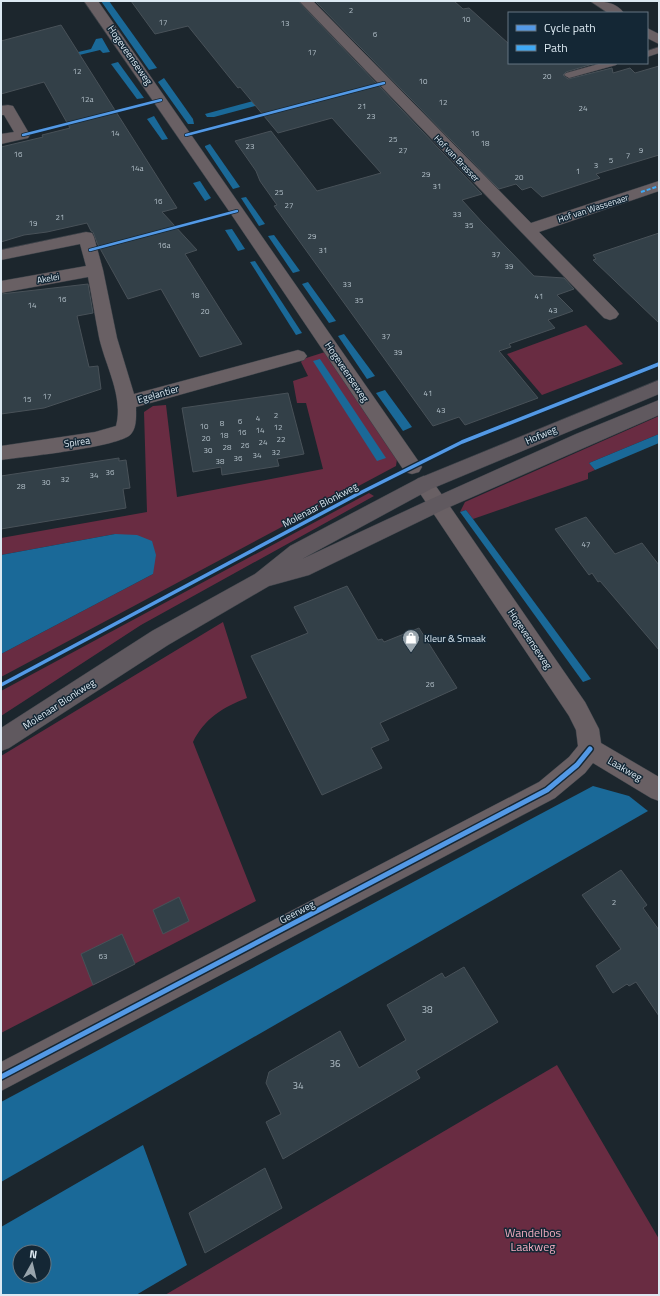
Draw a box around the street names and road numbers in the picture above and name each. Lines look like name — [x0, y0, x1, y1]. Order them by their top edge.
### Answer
street label: Hogeveenseweg — [104, 22, 156, 88]
street label: Hof van Brasser — [431, 132, 483, 184]
street label: Hof van Wassenaer — [556, 190, 630, 226]
street label: Akelei — [36, 270, 60, 286]
street label: Hogeveenseweg — [321, 339, 373, 405]
street label: Egelantier — [136, 381, 181, 407]
street label: Hofweg — [523, 422, 559, 448]
street label: Spirea — [63, 433, 91, 451]
street label: Molenaar Blonkweg — [280, 479, 360, 531]
street label: Hogeveenseweg — [504, 606, 556, 672]
street label: Molenaar Blonkweg — [20, 675, 98, 733]
street label: Laakweg — [605, 753, 645, 785]
street label: Geerweg — [277, 897, 317, 927]

